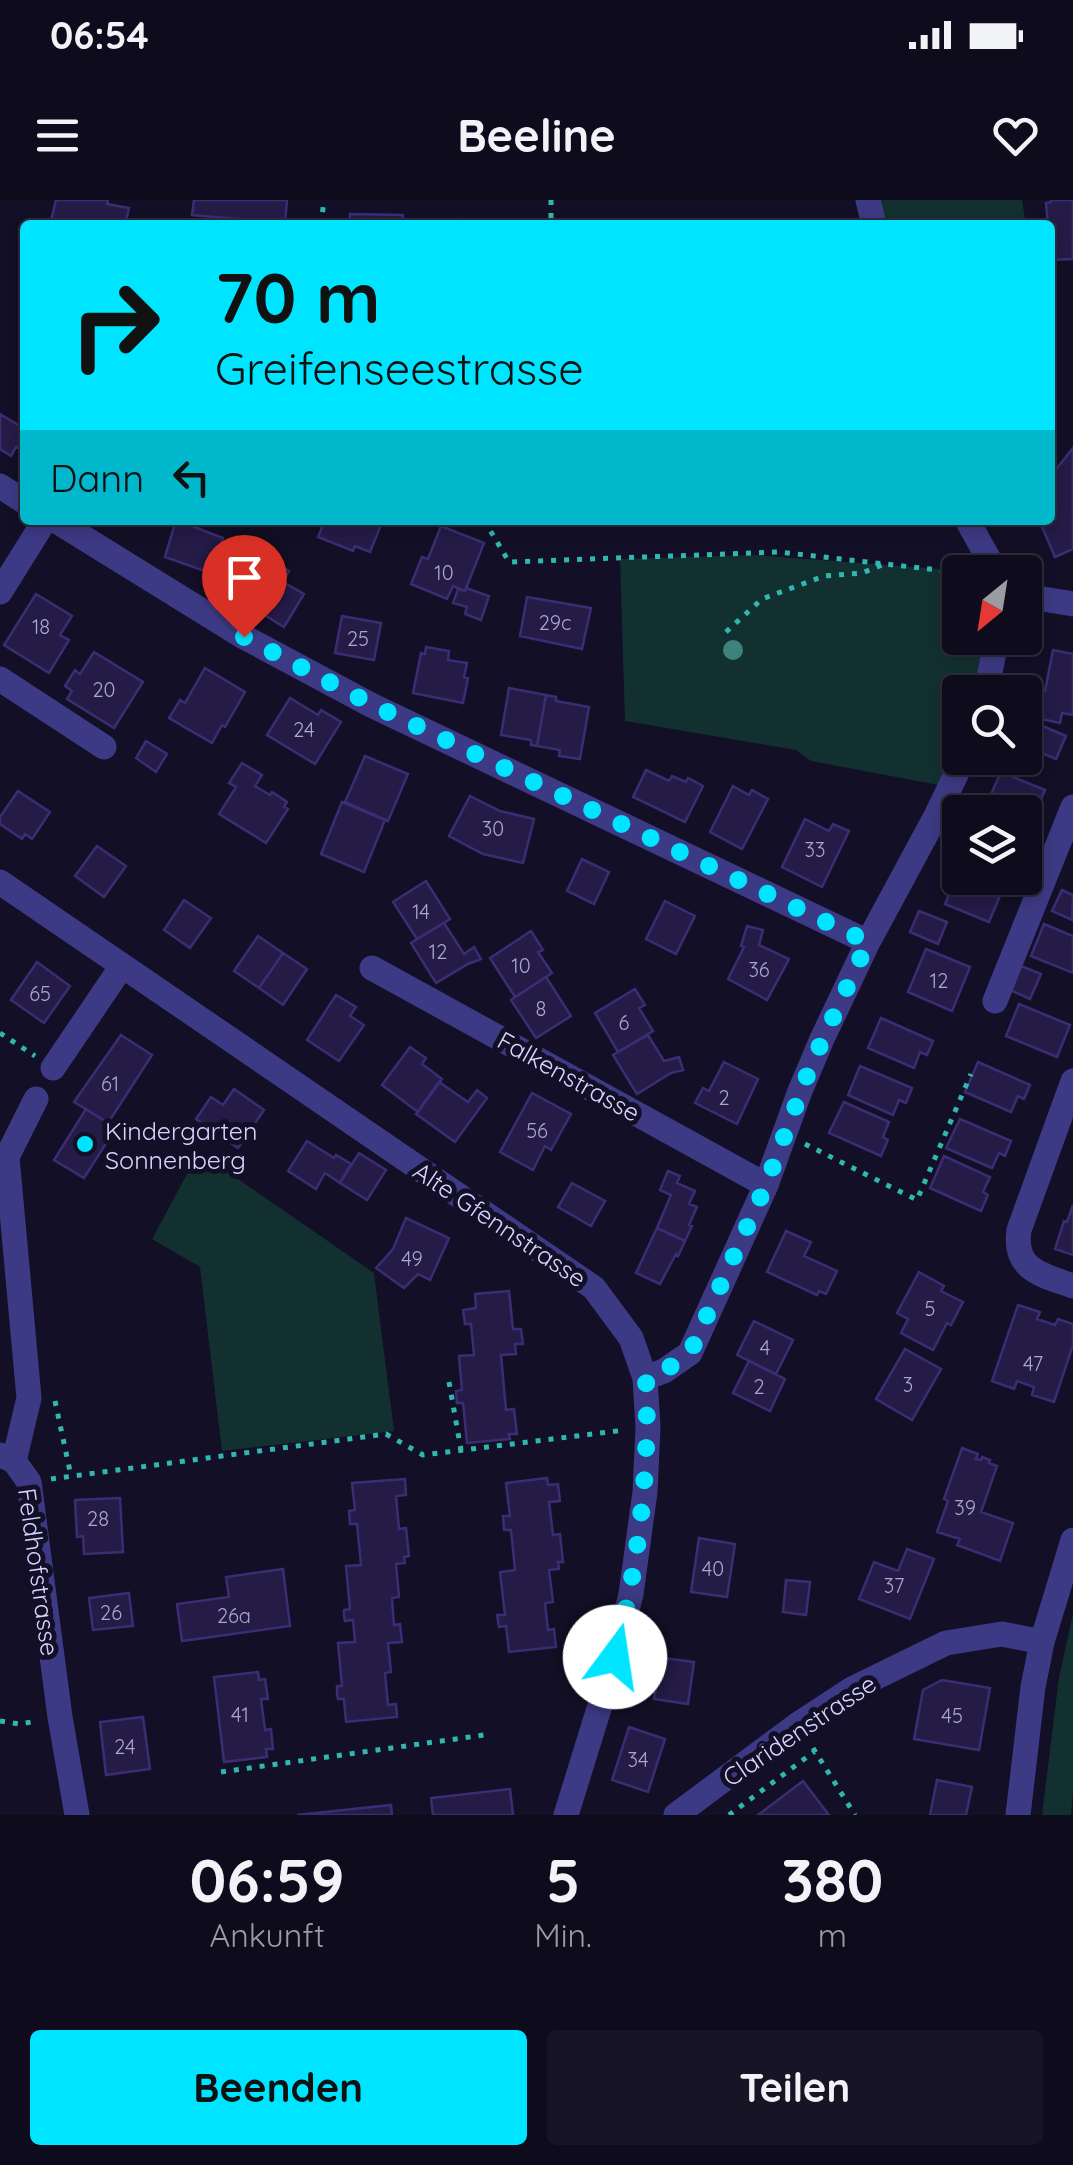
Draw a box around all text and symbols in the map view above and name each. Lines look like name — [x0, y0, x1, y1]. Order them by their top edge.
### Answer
text: 06:54 — [50, 11, 149, 59]
text: Beeline — [457, 107, 616, 163]
icon: menu — [30, 108, 85, 163]
icon: heart — [988, 108, 1043, 163]
text: 70 m — [215, 253, 381, 341]
icon: right — [50, 260, 180, 390]
text: Greifenseestrasse — [215, 340, 584, 396]
icon: left — [164, 450, 219, 505]
text: Dann — [50, 454, 144, 502]
pin — [202, 535, 287, 638]
icon: arrive — [217, 550, 272, 605]
north arrow — [942, 555, 1042, 655]
map controls — [942, 555, 1042, 895]
house number: 10 — [434, 560, 454, 585]
house number: 29c — [539, 610, 571, 635]
house number: 18 — [32, 614, 50, 639]
house number: 25 — [347, 626, 369, 651]
button: search — [942, 675, 1042, 775]
house number: 20 — [93, 677, 115, 702]
house number: 24 — [293, 717, 315, 742]
button: layers — [942, 795, 1042, 895]
house number: 30 — [482, 816, 504, 841]
house number: 33 — [805, 837, 825, 862]
house number: 14 — [412, 899, 430, 924]
house number: 12 — [429, 939, 447, 964]
house number: 10 — [511, 953, 531, 978]
house number: 36 — [748, 957, 770, 982]
house number: 12 — [930, 968, 948, 993]
house number: 65 — [29, 981, 51, 1006]
house number: 8 — [536, 996, 546, 1021]
house number: 6 — [619, 1010, 630, 1035]
street label: Falkenstrasse — [492, 1024, 646, 1128]
house number: 61 — [101, 1071, 119, 1096]
house number: 2 — [718, 1085, 730, 1110]
place label: Kindergarten Sonnenberg — [105, 1115, 257, 1175]
house number: 56 — [526, 1118, 548, 1143]
marker: Kindergarten Sonnenberg — [74, 1133, 96, 1155]
street label: Alte Gfennstrasse — [408, 1155, 592, 1293]
house number: 49 — [401, 1246, 423, 1271]
house number: 5 — [925, 1296, 935, 1321]
house number: 4 — [760, 1335, 770, 1360]
house number: 47 — [1023, 1351, 1043, 1376]
house number: 3 — [903, 1372, 913, 1397]
house number: 2 — [753, 1374, 765, 1399]
street label: Feldhofstrasse — [12, 1486, 66, 1658]
house number: 39 — [954, 1495, 976, 1520]
house number: 28 — [87, 1506, 109, 1531]
house number: 40 — [702, 1556, 724, 1581]
house number: 37 — [884, 1573, 904, 1598]
house number: 26 — [100, 1600, 122, 1625]
house number: 26a — [217, 1603, 251, 1628]
position arrow — [563, 1605, 667, 1709]
street label: Claridenstrasse — [716, 1667, 882, 1793]
house number: 41 — [231, 1702, 249, 1727]
house number: 45 — [941, 1703, 963, 1728]
house number: 24 — [114, 1734, 136, 1759]
house number: 34 — [627, 1747, 649, 1772]
text: 06:59 — [190, 1842, 345, 1917]
text: 5 — [546, 1842, 580, 1917]
text: 380 — [781, 1842, 883, 1917]
text: Ankunft — [209, 1915, 325, 1955]
text: Min. — [534, 1915, 592, 1955]
text: m — [818, 1915, 847, 1955]
button: Beenden — [30, 2030, 527, 2145]
button: Teilen — [547, 2030, 1043, 2145]

